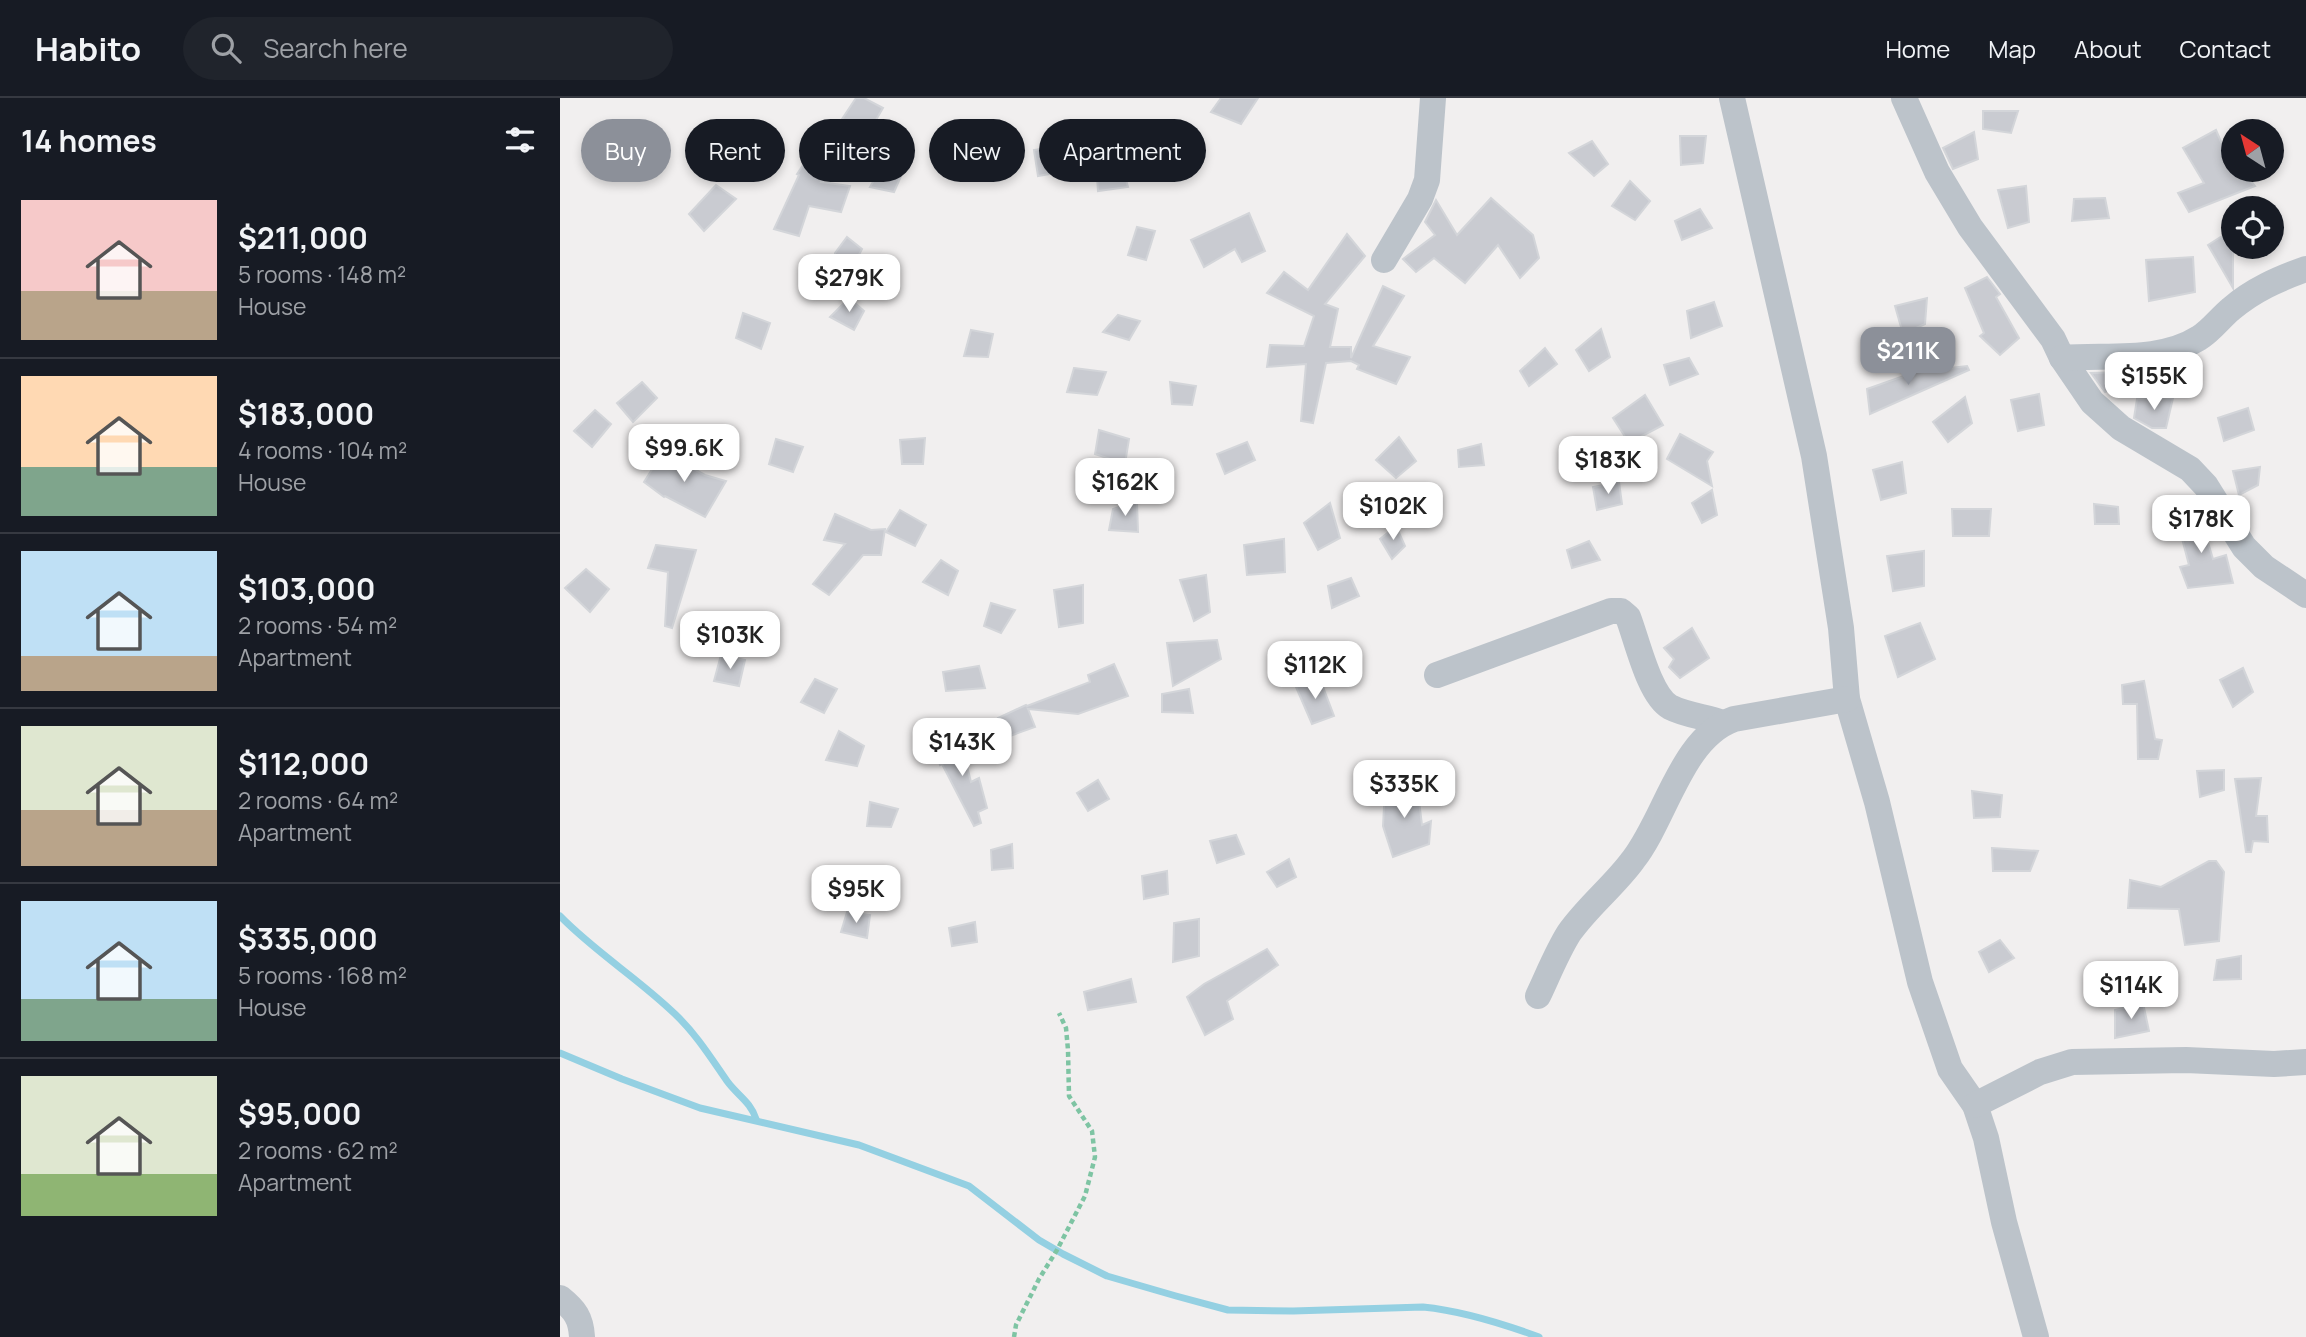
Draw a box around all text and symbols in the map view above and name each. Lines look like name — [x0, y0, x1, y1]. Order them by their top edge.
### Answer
search box — [183, 17, 673, 80]
text: Habito — [35, 26, 141, 71]
icon: search — [207, 29, 245, 67]
text: Search here — [263, 30, 408, 66]
text: Home — [1885, 32, 1950, 65]
text: Map — [1988, 32, 2036, 65]
text: About — [2074, 32, 2142, 65]
text: Contact — [2180, 32, 2271, 65]
chip: Buy — [581, 119, 671, 182]
chip: Rent — [685, 119, 785, 182]
chip: Filters — [799, 119, 915, 182]
chip: New — [929, 119, 1025, 182]
chip: Apartment — [1039, 119, 1206, 182]
north arrow — [2221, 119, 2284, 182]
map controls — [2221, 119, 2284, 259]
text: 14 homes — [21, 120, 157, 161]
icon: filters — [501, 121, 539, 159]
button: locate — [2221, 196, 2284, 259]
text: $211,000 — [238, 217, 368, 258]
icon: home — [77, 228, 161, 312]
pin: $279K — [800, 254, 898, 314]
text: 5 rooms · 148 m² — [238, 258, 406, 290]
text: $279K — [814, 261, 884, 293]
text: House — [238, 290, 307, 322]
pin: $211K — [1859, 328, 1957, 387]
text: $211K — [1876, 334, 1940, 366]
pin: $155K — [2105, 352, 2203, 412]
text: $155K — [2121, 359, 2187, 391]
text: $183,000 — [238, 393, 374, 434]
icon: home — [77, 404, 161, 488]
pin: $99.6K — [627, 424, 741, 484]
text: $99.6K — [644, 431, 724, 463]
text: 4 rooms · 104 m² — [238, 434, 407, 466]
pin: $183K — [1559, 436, 1657, 496]
text: $183K — [1575, 443, 1641, 475]
pin: $162K — [1076, 458, 1174, 518]
text: $162K — [1091, 465, 1159, 497]
text: House — [238, 466, 307, 498]
pin: $102K — [1344, 482, 1442, 542]
text: $102K — [1359, 489, 1427, 521]
pin: $178K — [2152, 496, 2250, 555]
text: $178K — [2168, 502, 2234, 534]
text: $103,000 — [238, 568, 376, 609]
icon: home — [77, 579, 161, 663]
text: 2 rooms · 54 m² — [238, 609, 397, 641]
pin: $103K — [681, 612, 779, 671]
text: $103K — [696, 618, 764, 650]
text: Apartment — [238, 641, 352, 673]
pin: $112K — [1266, 642, 1364, 701]
text: $112K — [1283, 648, 1347, 680]
pin: $143K — [913, 718, 1011, 778]
text: $143K — [929, 725, 995, 757]
text: $112,000 — [238, 743, 369, 784]
icon: home — [77, 754, 161, 838]
pin: $335K — [1355, 760, 1453, 820]
text: $335K — [1369, 767, 1439, 799]
text: 2 rooms · 64 m² — [238, 784, 398, 816]
text: Apartment — [238, 816, 352, 848]
pin: $95K — [815, 866, 897, 925]
text: $95K — [827, 872, 885, 904]
text: $335,000 — [238, 918, 378, 959]
icon: home — [77, 929, 161, 1013]
text: 5 rooms · 168 m² — [238, 959, 407, 991]
pin: $114K — [2082, 962, 2180, 1021]
text: $114K — [2099, 968, 2163, 1000]
text: House — [238, 991, 307, 1023]
text: $95,000 — [238, 1093, 361, 1134]
icon: home — [77, 1104, 161, 1188]
text: 2 rooms · 62 m² — [238, 1134, 398, 1166]
text: Apartment — [238, 1166, 352, 1198]

